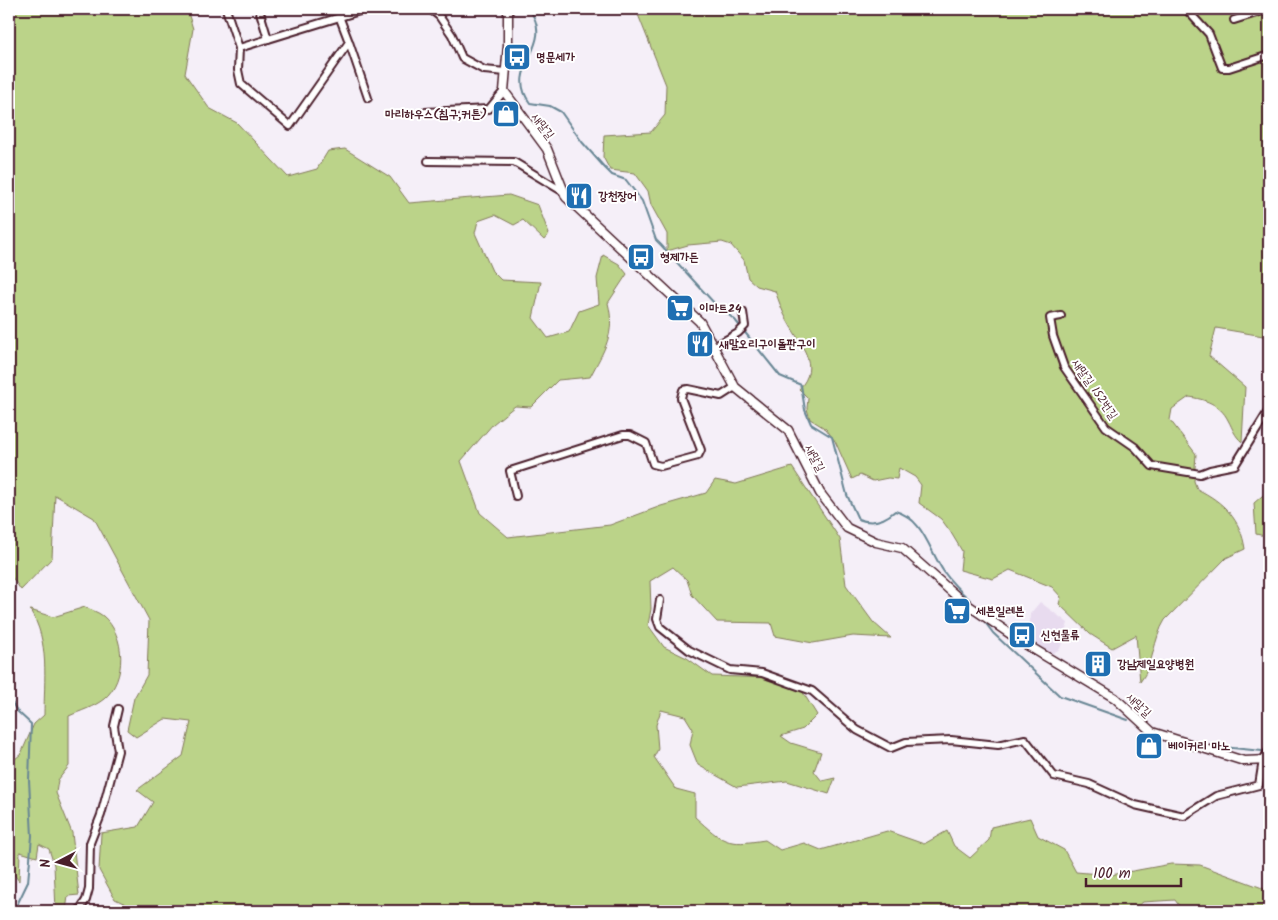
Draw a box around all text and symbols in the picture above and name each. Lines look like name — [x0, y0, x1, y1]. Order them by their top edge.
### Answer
bus stop icon: 명문세가 — [502, 42, 532, 72]
place label: 명문세가 — [536, 48, 575, 67]
shop icon: 마리하우스(침구,커튼) — [491, 99, 521, 129]
place label: 마리하우스(침구,커튼) — [385, 105, 487, 124]
street label: 새말길 — [526, 109, 559, 144]
restaurant icon: 강천장어 — [564, 181, 594, 211]
place label: 강천장어 — [598, 187, 637, 206]
bus stop icon: 형제가든 — [626, 242, 656, 272]
place label: 형제가든 — [660, 248, 699, 267]
supermarket icon: 이마트24 — [665, 293, 695, 323]
place label: 이마트24 — [699, 299, 742, 318]
restaurant icon: 새말오리구이돌판구이 — [685, 329, 715, 359]
place label: 새말오리구이돌판구이 — [718, 335, 816, 354]
street label: 새말길 152번길 — [1067, 355, 1123, 424]
street label: 새말길 — [800, 441, 830, 476]
supermarket icon: 세븐일레븐 — [942, 596, 972, 626]
place label: 세븐일레븐 — [975, 602, 1025, 621]
bus stop icon: 신현물류 — [1007, 620, 1037, 650]
place label: 신현물류 — [1041, 626, 1080, 645]
building icon: 강남제일요양병원 — [1083, 649, 1113, 679]
place label: 강남제일요양병원 — [1117, 655, 1195, 674]
street label: 새말길 — [1122, 689, 1156, 722]
shop icon: 베이커리 마노 — [1134, 731, 1164, 761]
place label: 베이커리 마노 — [1168, 737, 1231, 756]
north arrow — [32, 838, 82, 888]
scale bar — [1086, 855, 1180, 887]
text: N — [35, 858, 57, 869]
text: 100 m — [1093, 862, 1131, 886]

